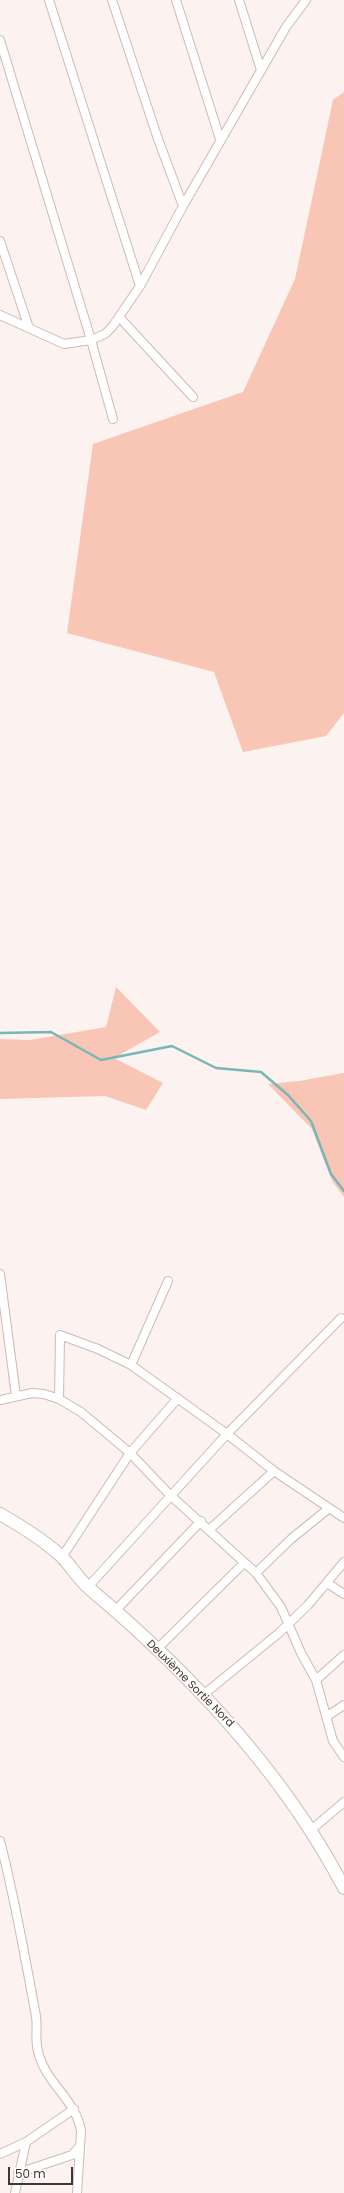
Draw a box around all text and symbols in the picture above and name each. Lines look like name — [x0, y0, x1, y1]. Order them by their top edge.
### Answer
street label: Deuxième Sortie Nord — [144, 1638, 236, 1730]
scale bar — [10, 2159, 75, 2185]
text: 50 m — [15, 2165, 46, 2182]

